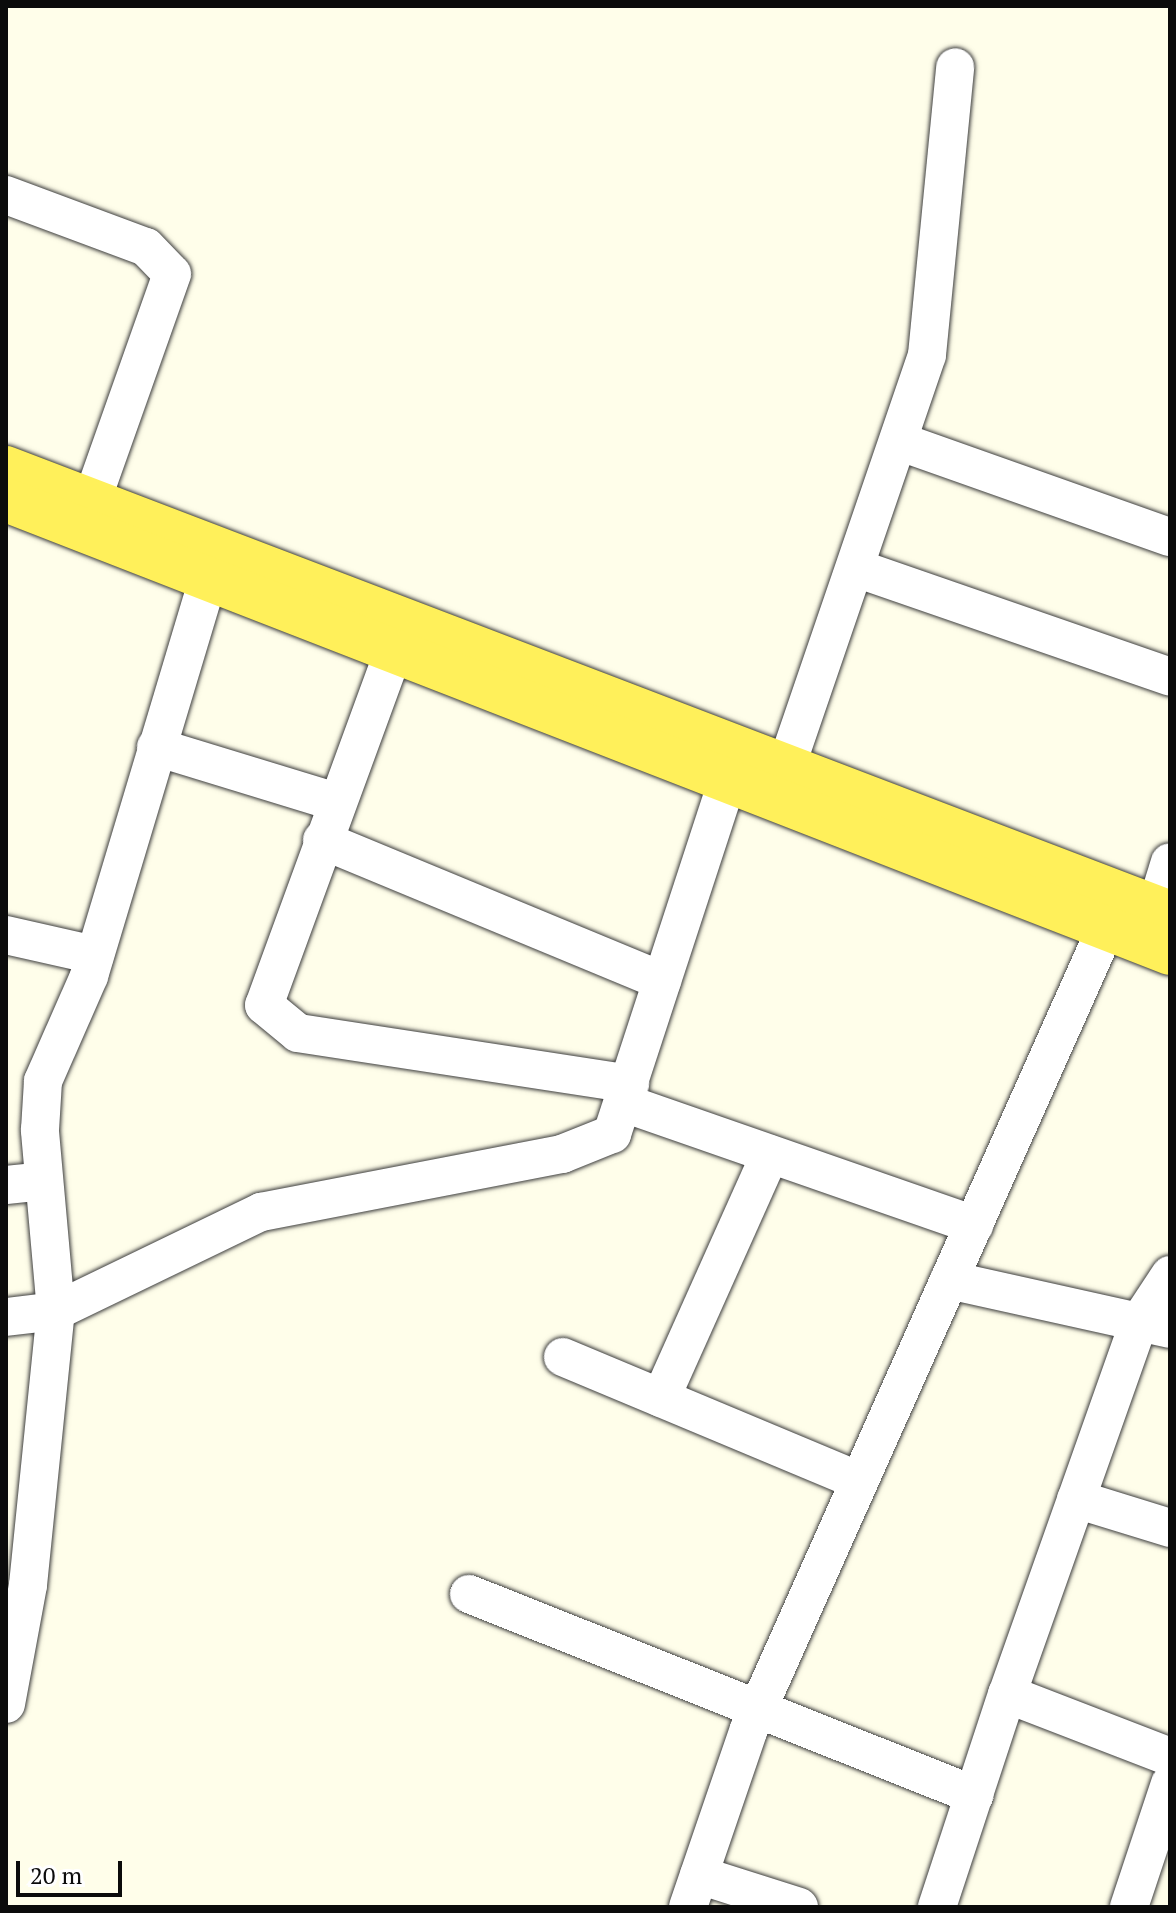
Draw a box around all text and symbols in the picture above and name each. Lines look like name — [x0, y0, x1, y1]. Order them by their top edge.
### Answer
scale bar — [20, 1845, 126, 1895]
text: 20 m — [30, 1859, 82, 1891]

